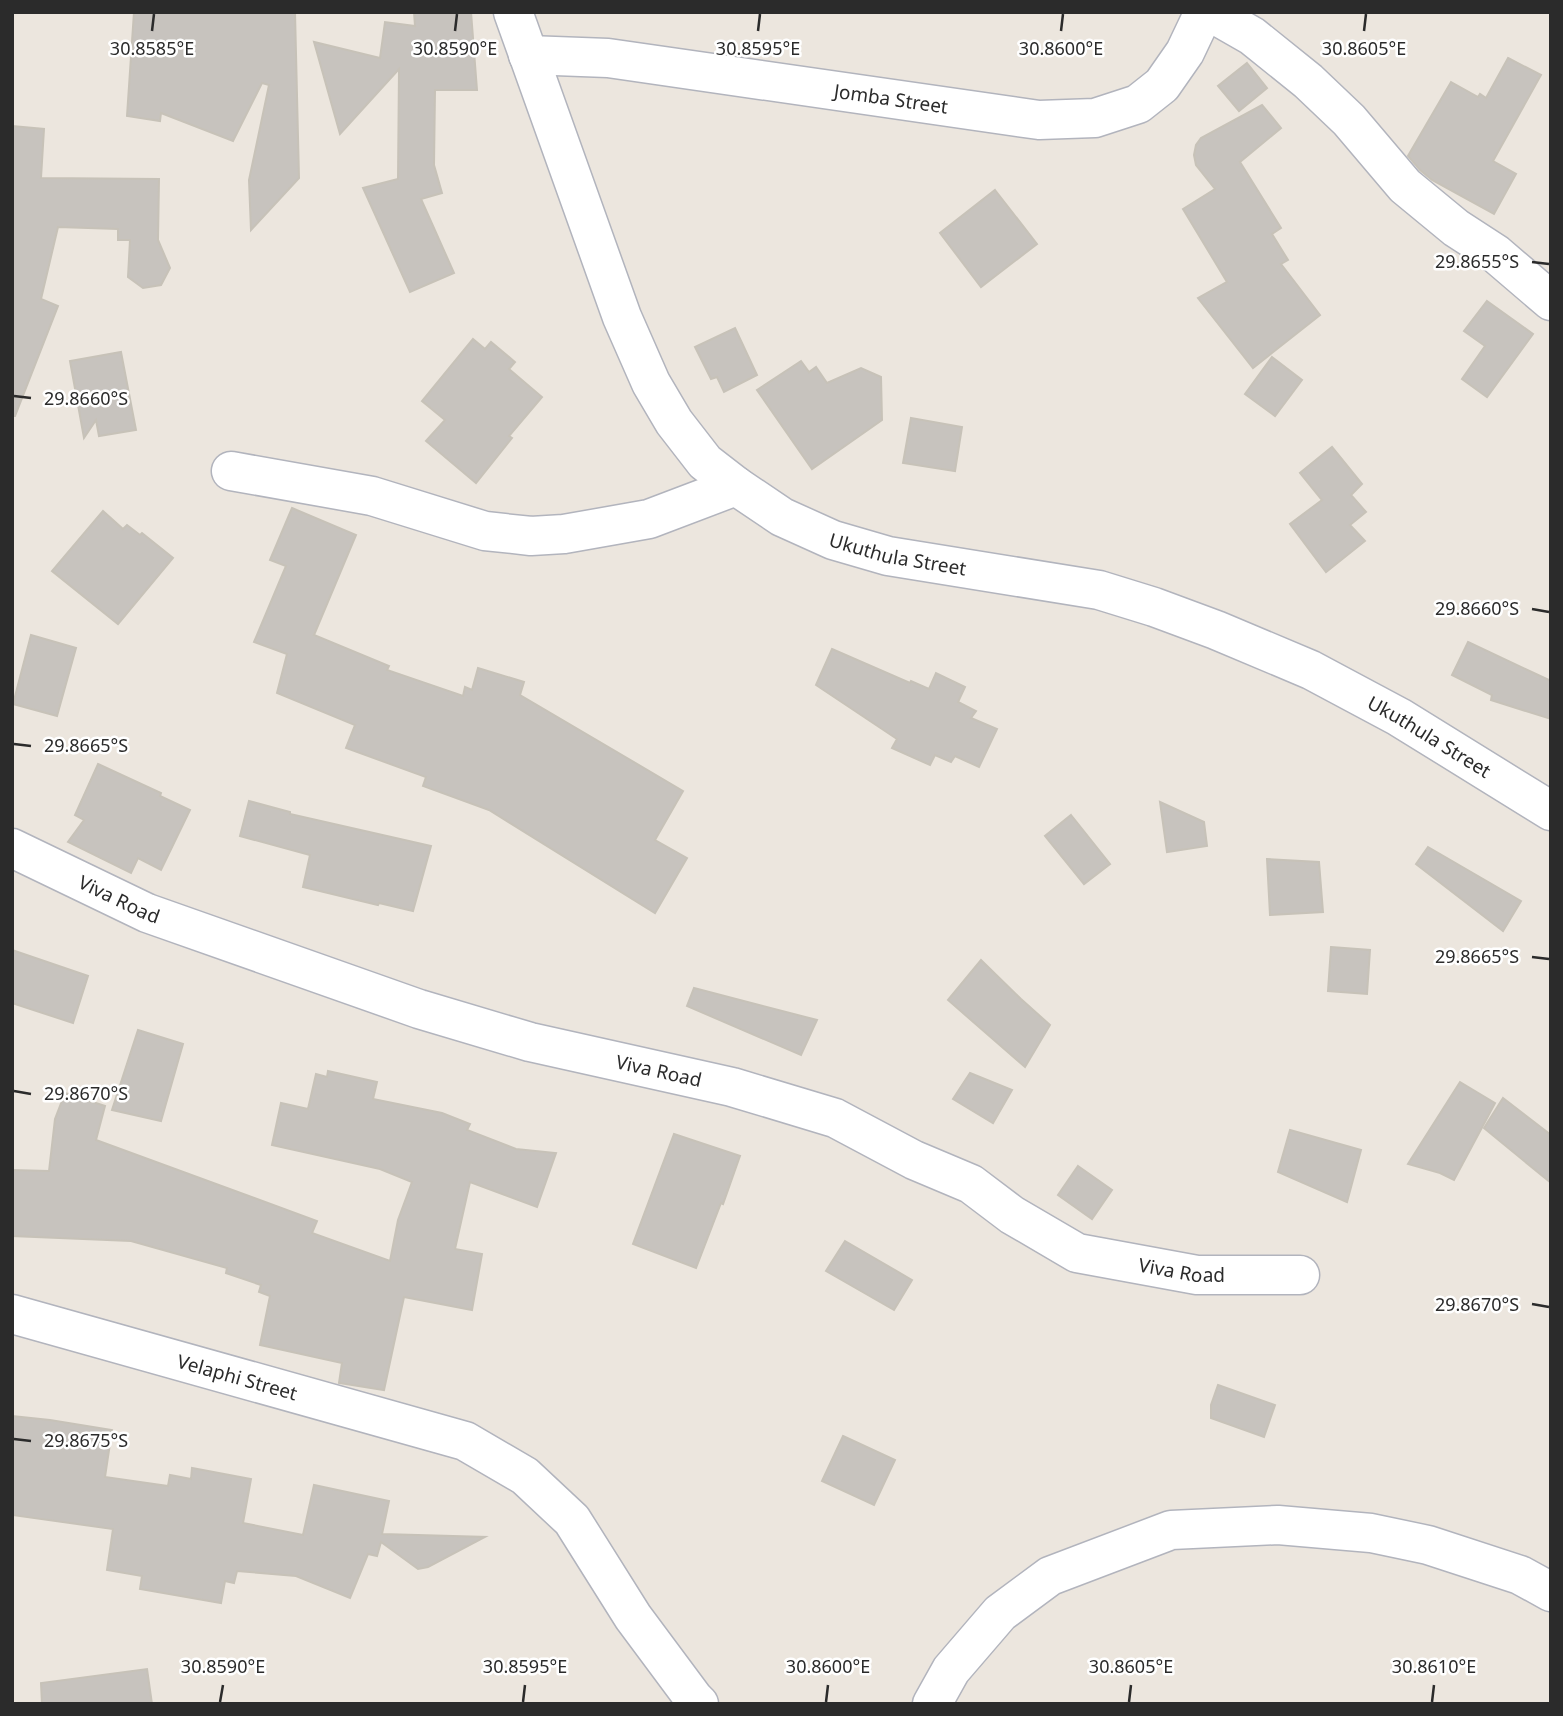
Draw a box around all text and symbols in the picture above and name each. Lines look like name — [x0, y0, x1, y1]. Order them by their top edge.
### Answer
text: 30.8585°E — [110, 36, 194, 60]
text: 30.8590°E — [413, 36, 497, 60]
text: 30.8595°E — [716, 36, 800, 60]
text: 30.8600°E — [1019, 36, 1103, 60]
text: 30.8605°E — [1322, 36, 1406, 60]
street label: Jomba Street — [830, 77, 950, 120]
text: 29.8655°S — [1435, 249, 1519, 273]
text: 29.8660°S — [44, 386, 128, 410]
street label: Ukuthula Street — [826, 527, 968, 581]
text: 29.8660°S — [1435, 596, 1519, 620]
street label: Ukuthula Street — [1363, 690, 1496, 784]
text: 29.8665°S — [44, 733, 128, 757]
street label: Viva Road — [74, 869, 163, 930]
text: 29.8665°S — [1435, 944, 1519, 968]
street label: Viva Road — [613, 1049, 704, 1093]
text: 29.8670°S — [44, 1081, 128, 1105]
street label: Viva Road — [1136, 1252, 1225, 1289]
text: 29.8670°S — [1435, 1292, 1519, 1316]
street label: Velaphi Street — [174, 1348, 301, 1406]
text: 29.8675°S — [44, 1428, 128, 1452]
text: 30.8590°E — [181, 1654, 265, 1678]
text: 30.8595°E — [483, 1654, 567, 1678]
text: 30.8600°E — [786, 1654, 870, 1678]
text: 30.8605°E — [1089, 1654, 1173, 1678]
text: 30.8610°E — [1392, 1654, 1476, 1678]

